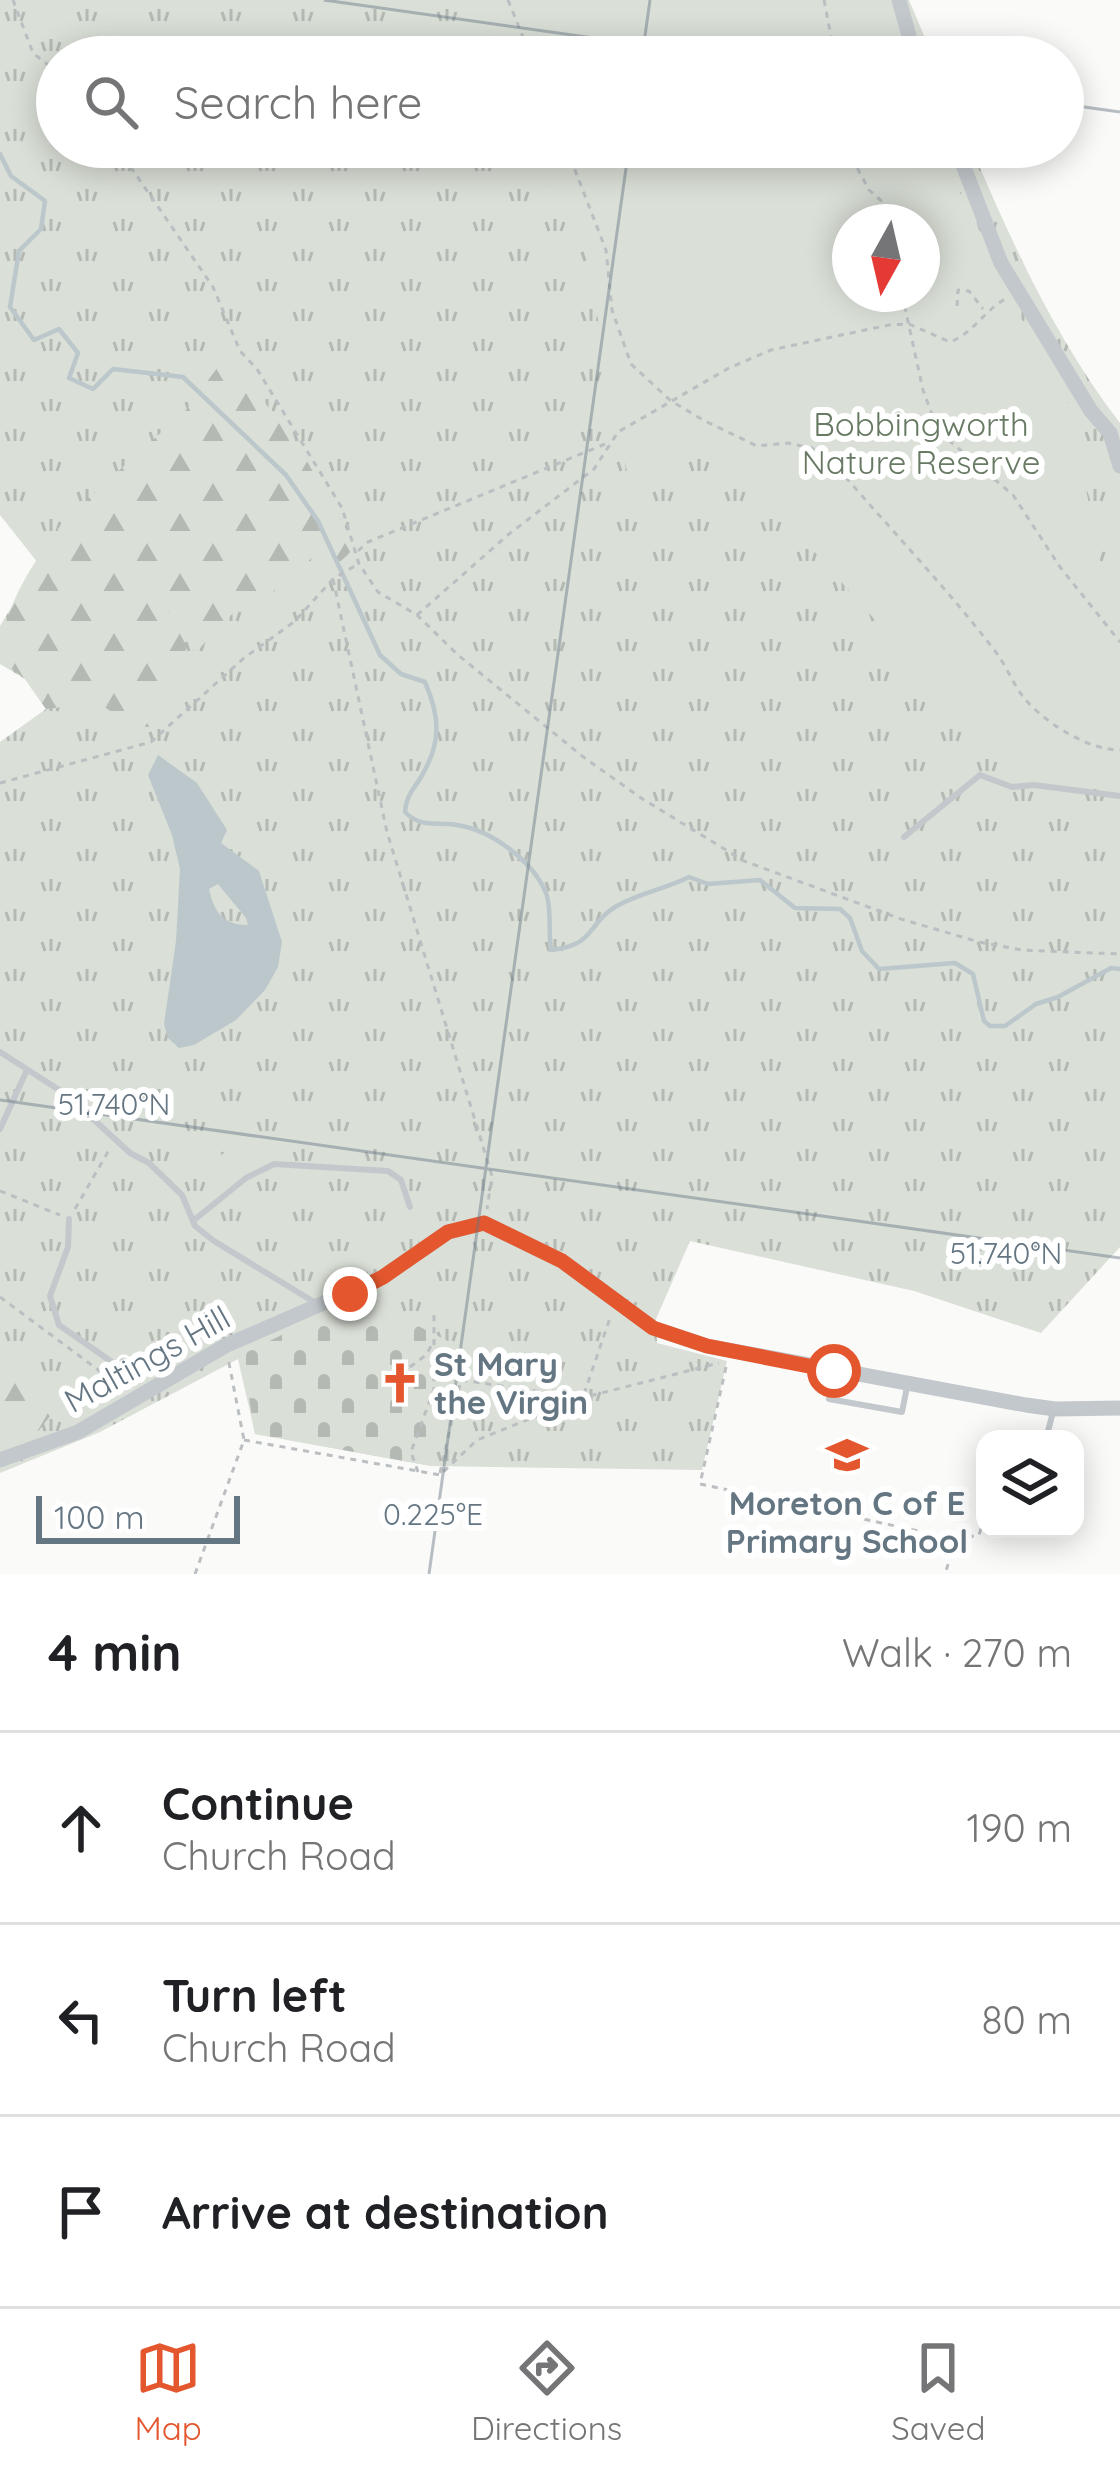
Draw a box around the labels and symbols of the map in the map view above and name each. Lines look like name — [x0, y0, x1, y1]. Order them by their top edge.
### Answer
north arrow — [832, 204, 940, 312]
park label: Bobbingworth Nature Reserve — [802, 403, 1040, 482]
text: 51.740°N — [58, 1085, 170, 1123]
text: 51.740°N — [950, 1234, 1062, 1272]
route end — [323, 1267, 377, 1321]
street label: Maltings Hill — [57, 1296, 237, 1421]
place label: St Mary the Virgin — [434, 1343, 588, 1422]
route start — [807, 1344, 861, 1398]
church icon: St Mary the Virgin — [377, 1360, 423, 1406]
school or university icon: Moreton C of E Primary School — [824, 1432, 870, 1478]
place label: Moreton C of E Primary School — [726, 1482, 968, 1561]
scale bar — [36, 1490, 240, 1543]
text: 0.225°E — [383, 1495, 483, 1533]

